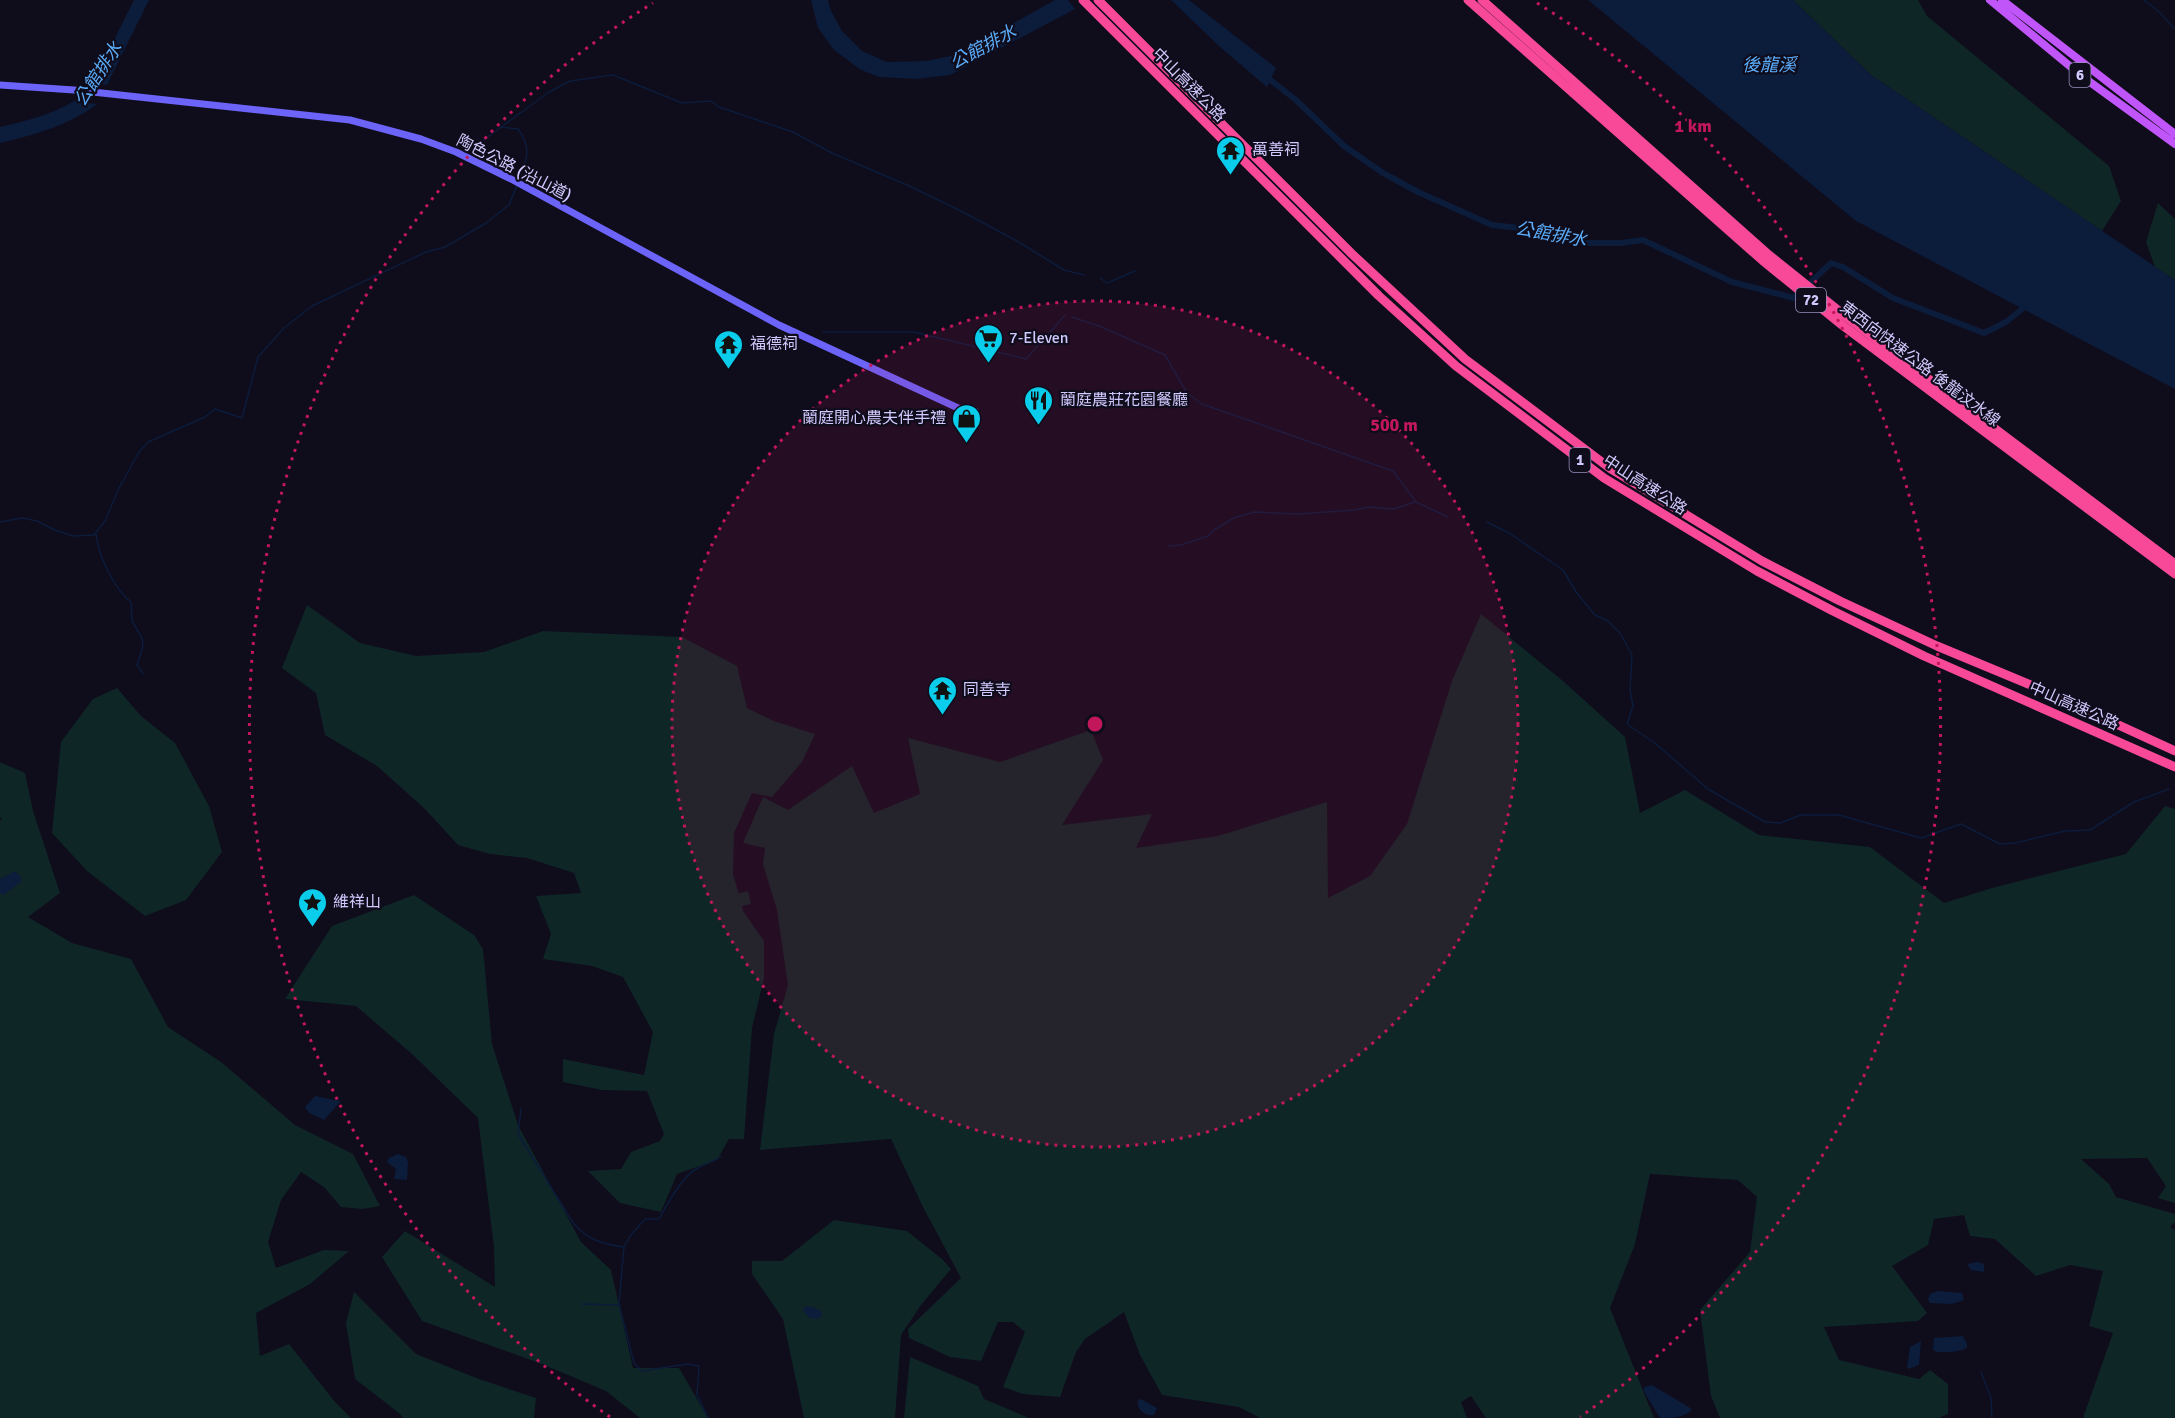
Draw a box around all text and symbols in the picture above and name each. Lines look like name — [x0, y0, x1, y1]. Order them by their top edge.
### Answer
water label: 公館排水 — [946, 20, 1021, 74]
water label: 公館排水 — [69, 37, 127, 110]
street label: 中山高速公路 — [1148, 44, 1230, 126]
water label: 後龍溪 — [1742, 54, 1799, 76]
road number: 6 — [2070, 63, 2090, 87]
text: 1 km — [1674, 115, 1712, 137]
street label: 陶色公路 (沿山道) — [453, 130, 575, 206]
temple icon: 萬善祠 — [1215, 134, 1247, 176]
place label: 萬善祠 — [1252, 140, 1300, 160]
water label: 公館排水 — [1514, 217, 1589, 251]
road number: 72 — [1796, 288, 1826, 312]
street label: 東西向快速公路 後龍汶水線 — [1836, 297, 2004, 431]
supermarket icon: 7-Eleven — [972, 322, 1004, 364]
temple icon: 福德祠 — [713, 328, 745, 370]
place label: 7-Eleven — [1009, 328, 1068, 348]
place label: 福德祠 — [750, 334, 798, 354]
restaurant icon: 蘭庭農莊花園餐廳 — [1023, 384, 1055, 426]
place label: 蘭庭農莊花園餐廳 — [1060, 390, 1188, 410]
shop icon: 蘭庭開心農夫伴手禮 — [951, 402, 983, 444]
place label: 蘭庭開心農夫伴手禮 — [802, 408, 946, 428]
text: 500 m — [1370, 414, 1418, 436]
road number: 1 — [1570, 448, 1590, 472]
street label: 中山高速公路 — [1599, 450, 1691, 520]
temple icon: 同善寺 — [926, 674, 958, 716]
street label: 中山高速公路 — [2026, 677, 2122, 735]
place label: 同善寺 — [963, 680, 1011, 700]
centre of rings — [1085, 714, 1105, 734]
place icon: 維祥山 — [296, 886, 328, 928]
place label: 維祥山 — [333, 892, 381, 912]

